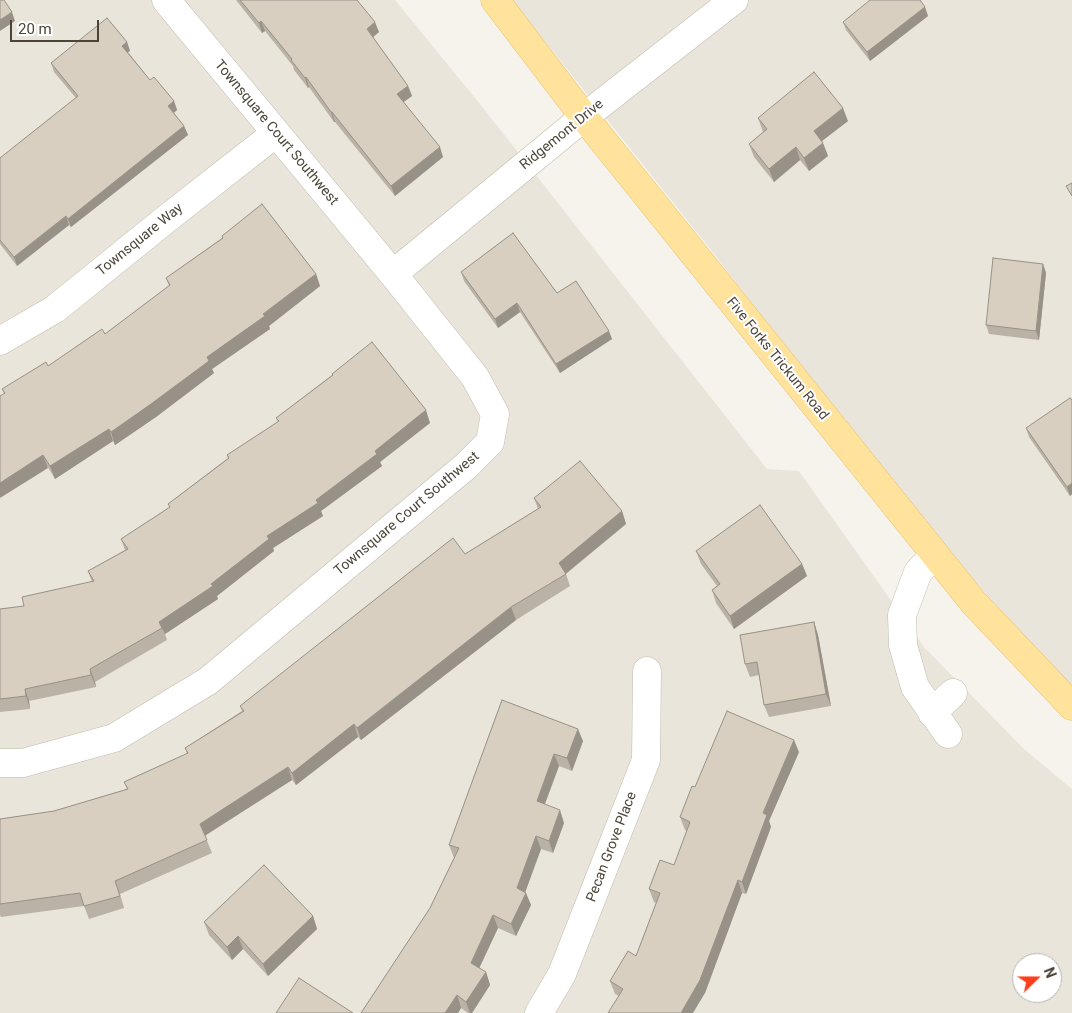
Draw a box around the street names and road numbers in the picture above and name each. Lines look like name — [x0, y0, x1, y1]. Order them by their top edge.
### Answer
street label: Townsquare Court Southwest — [210, 57, 342, 209]
street label: Ridgemont Drive — [517, 96, 607, 174]
street label: Townsquare Way — [93, 200, 187, 280]
street label: Five Forks Trickum Road — [722, 294, 832, 424]
street label: Townsquare Court Southwest — [331, 448, 483, 580]
street label: Pecan Grove Place — [583, 790, 641, 904]

